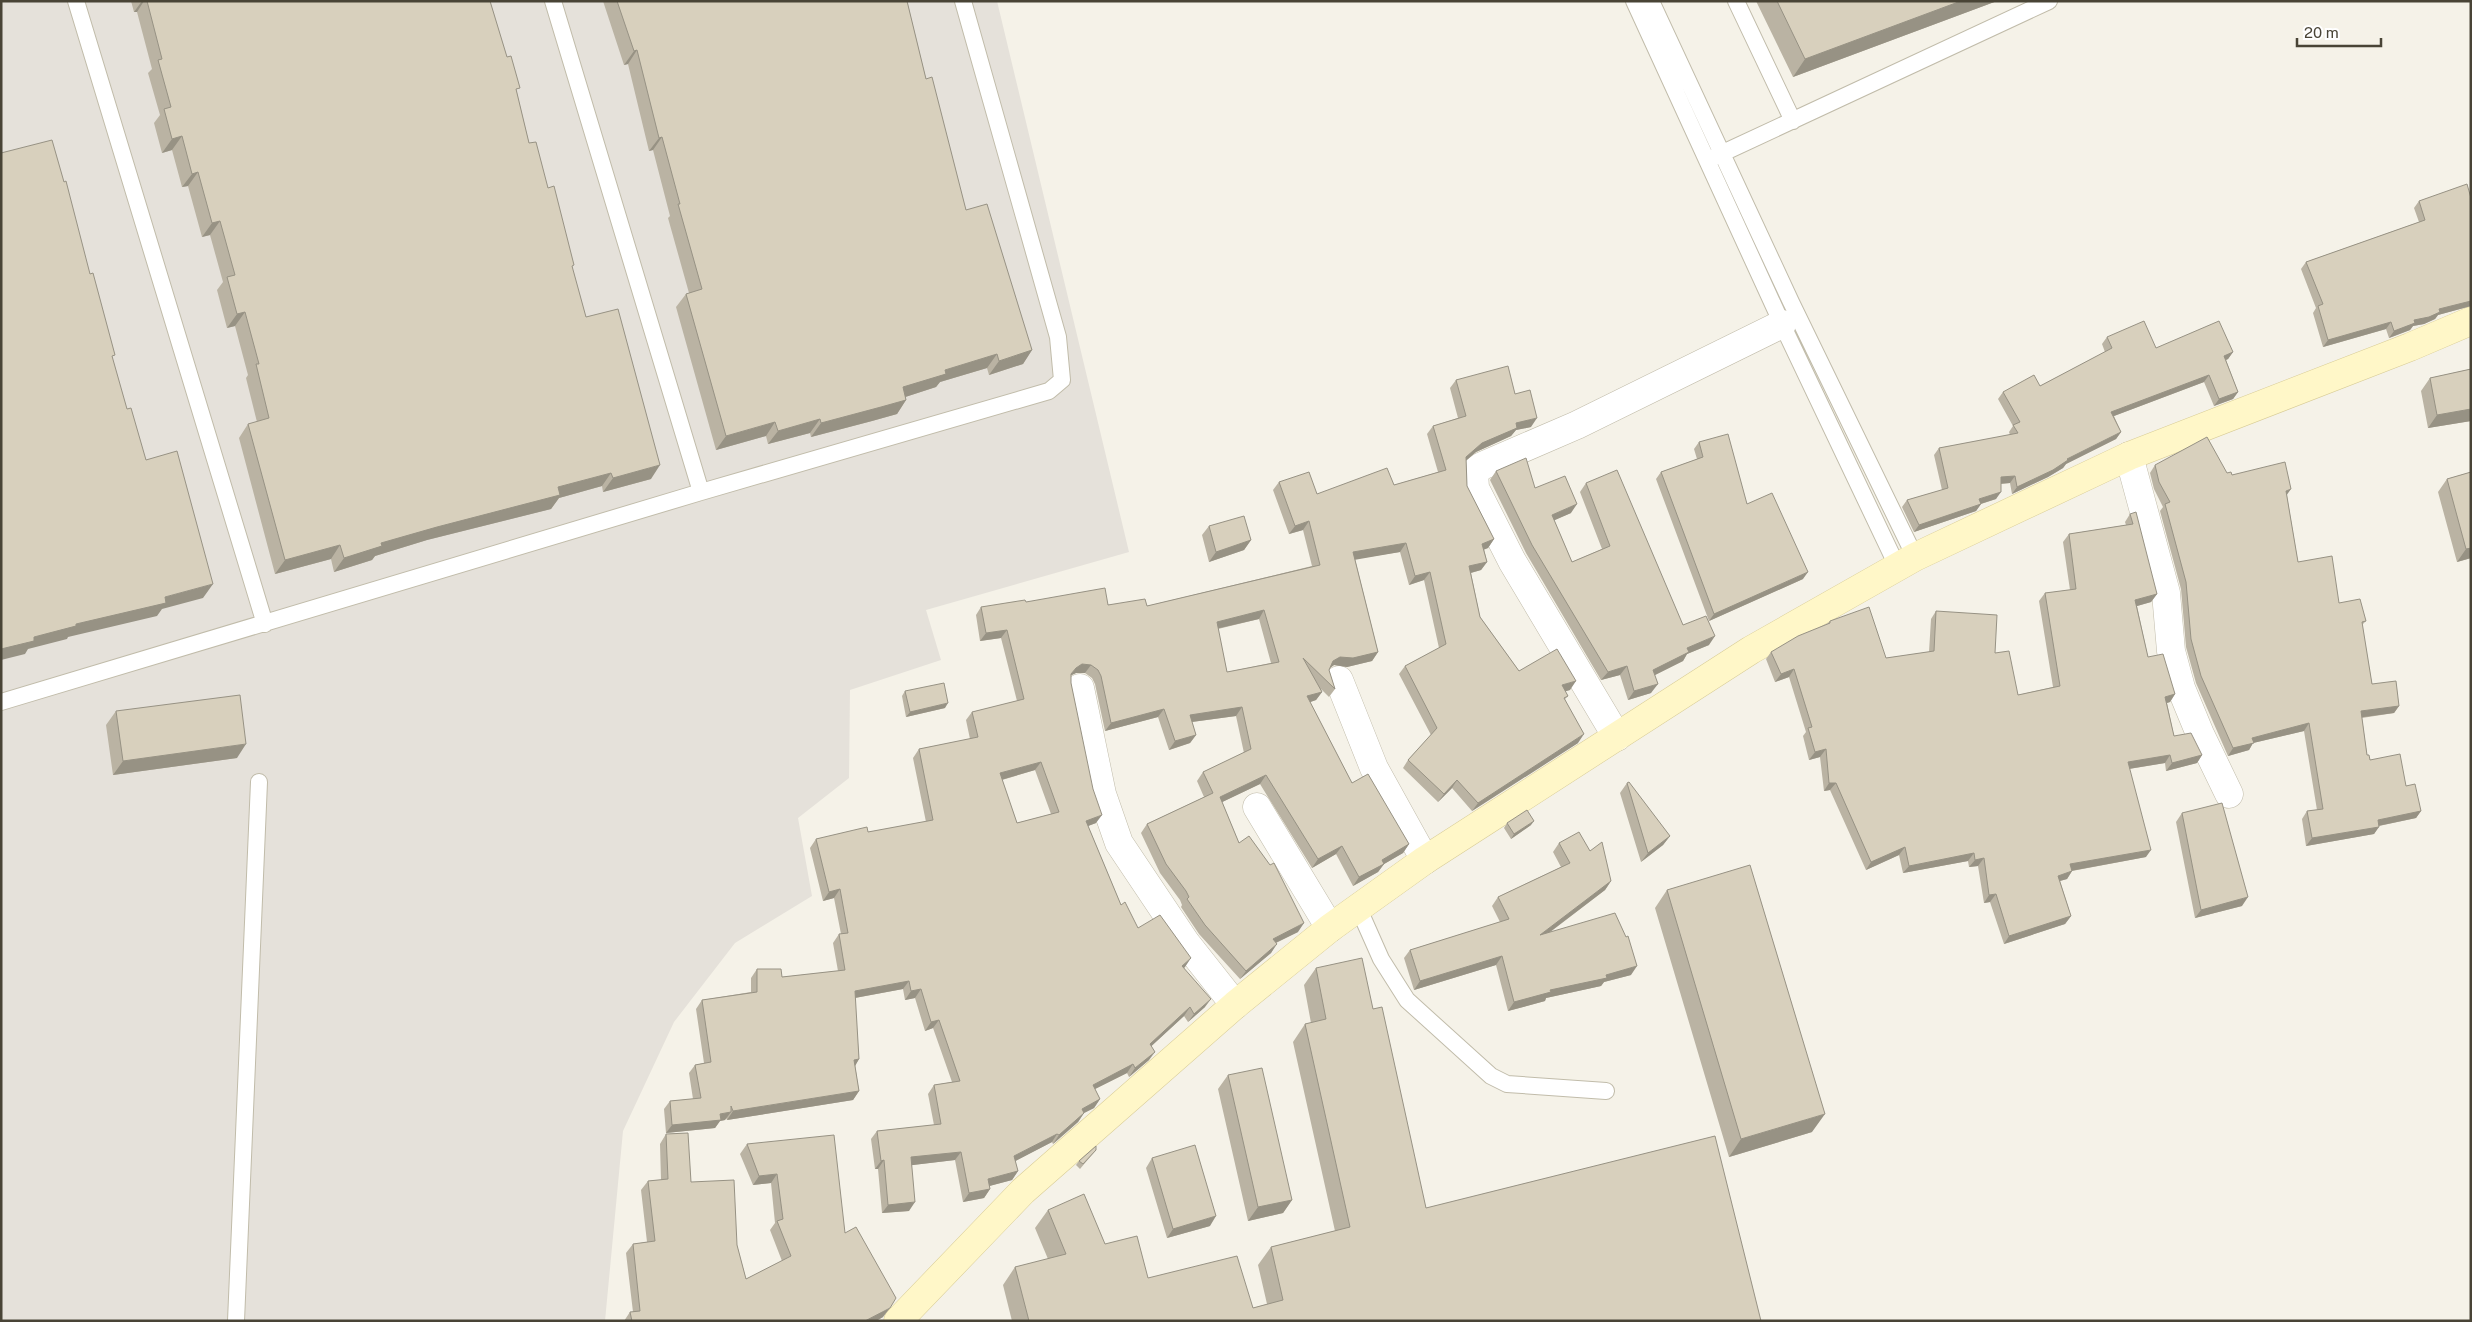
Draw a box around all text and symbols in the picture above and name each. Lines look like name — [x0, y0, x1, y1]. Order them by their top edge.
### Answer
scale bar — [2297, 15, 2381, 47]
text: 20 m — [2304, 24, 2339, 41]

